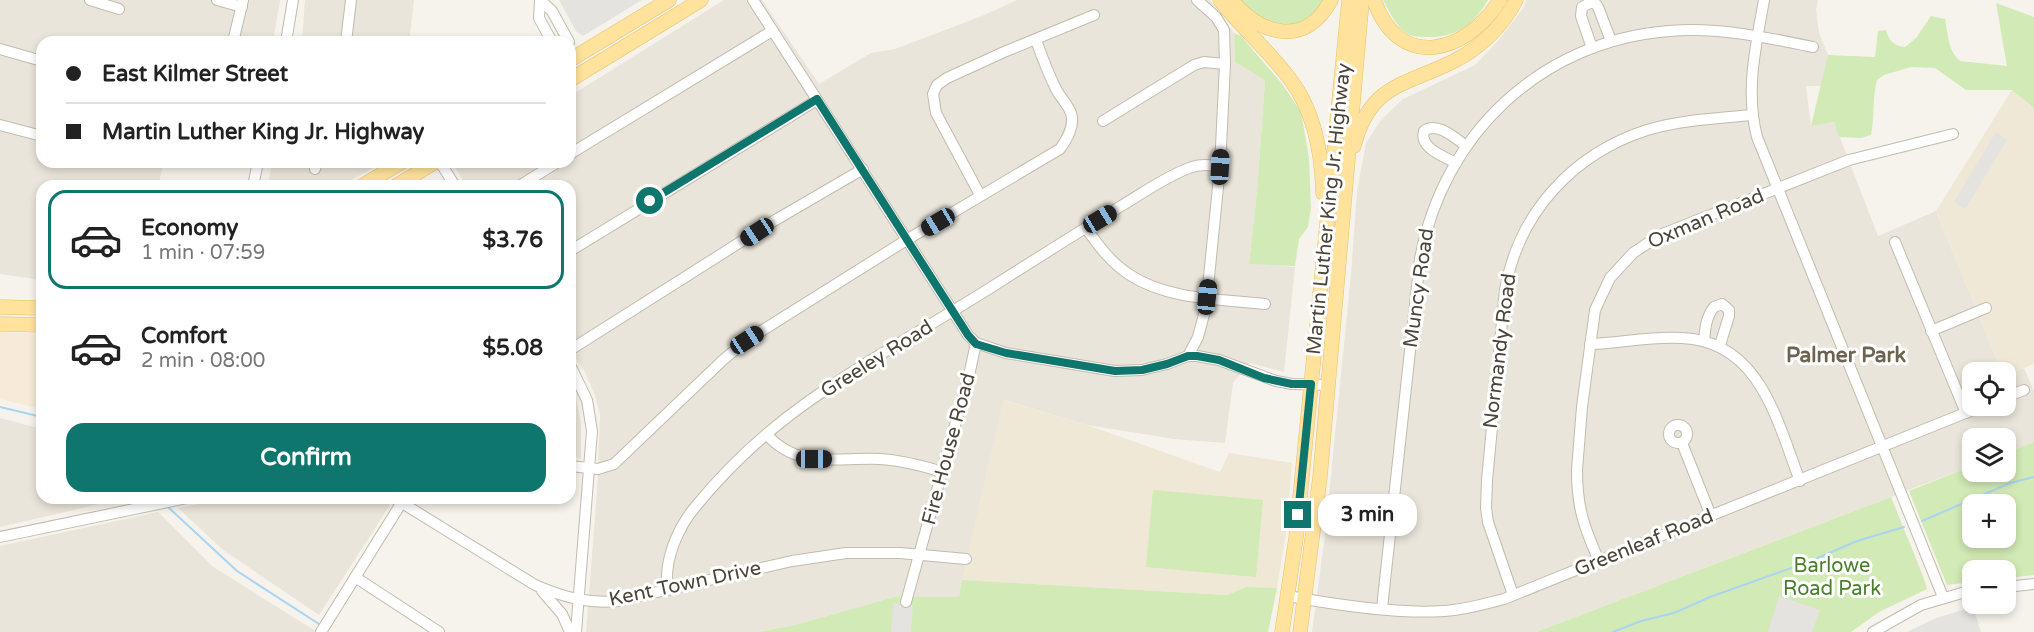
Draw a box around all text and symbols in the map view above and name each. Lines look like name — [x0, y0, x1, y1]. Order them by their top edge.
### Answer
text: East Kilmer Street — [102, 61, 288, 87]
street label: Martin Luther King Jr. Highway — [1302, 62, 1356, 356]
text: Martin Luther King Jr. Highway — [102, 119, 424, 145]
car — [1210, 149, 1230, 185]
street label: Oxman Road — [1644, 184, 1768, 254]
route start — [636, 187, 663, 214]
car — [1080, 202, 1120, 236]
car — [918, 205, 958, 239]
icon: car — [69, 213, 123, 267]
text: Economy — [141, 215, 238, 241]
car — [737, 215, 777, 249]
text: $3.76 — [482, 227, 543, 253]
street label: Muncy Road — [1399, 227, 1439, 349]
text: 1 min · 07:59 — [141, 241, 265, 265]
street label: Normandy Road — [1479, 272, 1521, 430]
car — [1196, 278, 1218, 316]
street label: Greeley Road — [817, 315, 937, 403]
icon: car — [69, 321, 123, 375]
text: Comfort — [141, 323, 227, 349]
car — [727, 323, 767, 357]
text: $5.08 — [482, 335, 543, 361]
district label: Palmer Park — [1786, 343, 1907, 368]
text: 2 min · 08:00 — [141, 349, 265, 373]
map controls — [1962, 362, 2016, 614]
button: locate — [1962, 362, 2016, 416]
street label: Fire House Road — [917, 370, 981, 528]
button: Confirm — [66, 423, 546, 492]
button: layers — [1962, 428, 2016, 482]
car — [796, 450, 832, 468]
callout: 3 min — [1319, 494, 1418, 536]
button: + — [1962, 494, 2016, 548]
route end — [1284, 501, 1311, 528]
text: 3 min — [1341, 503, 1394, 527]
street label: Greenleaf Road — [1571, 504, 1717, 582]
park label: Barlowe Road Park — [1783, 554, 1881, 601]
street label: Kent Town Drive — [607, 556, 763, 612]
button: − — [1962, 560, 2016, 614]

